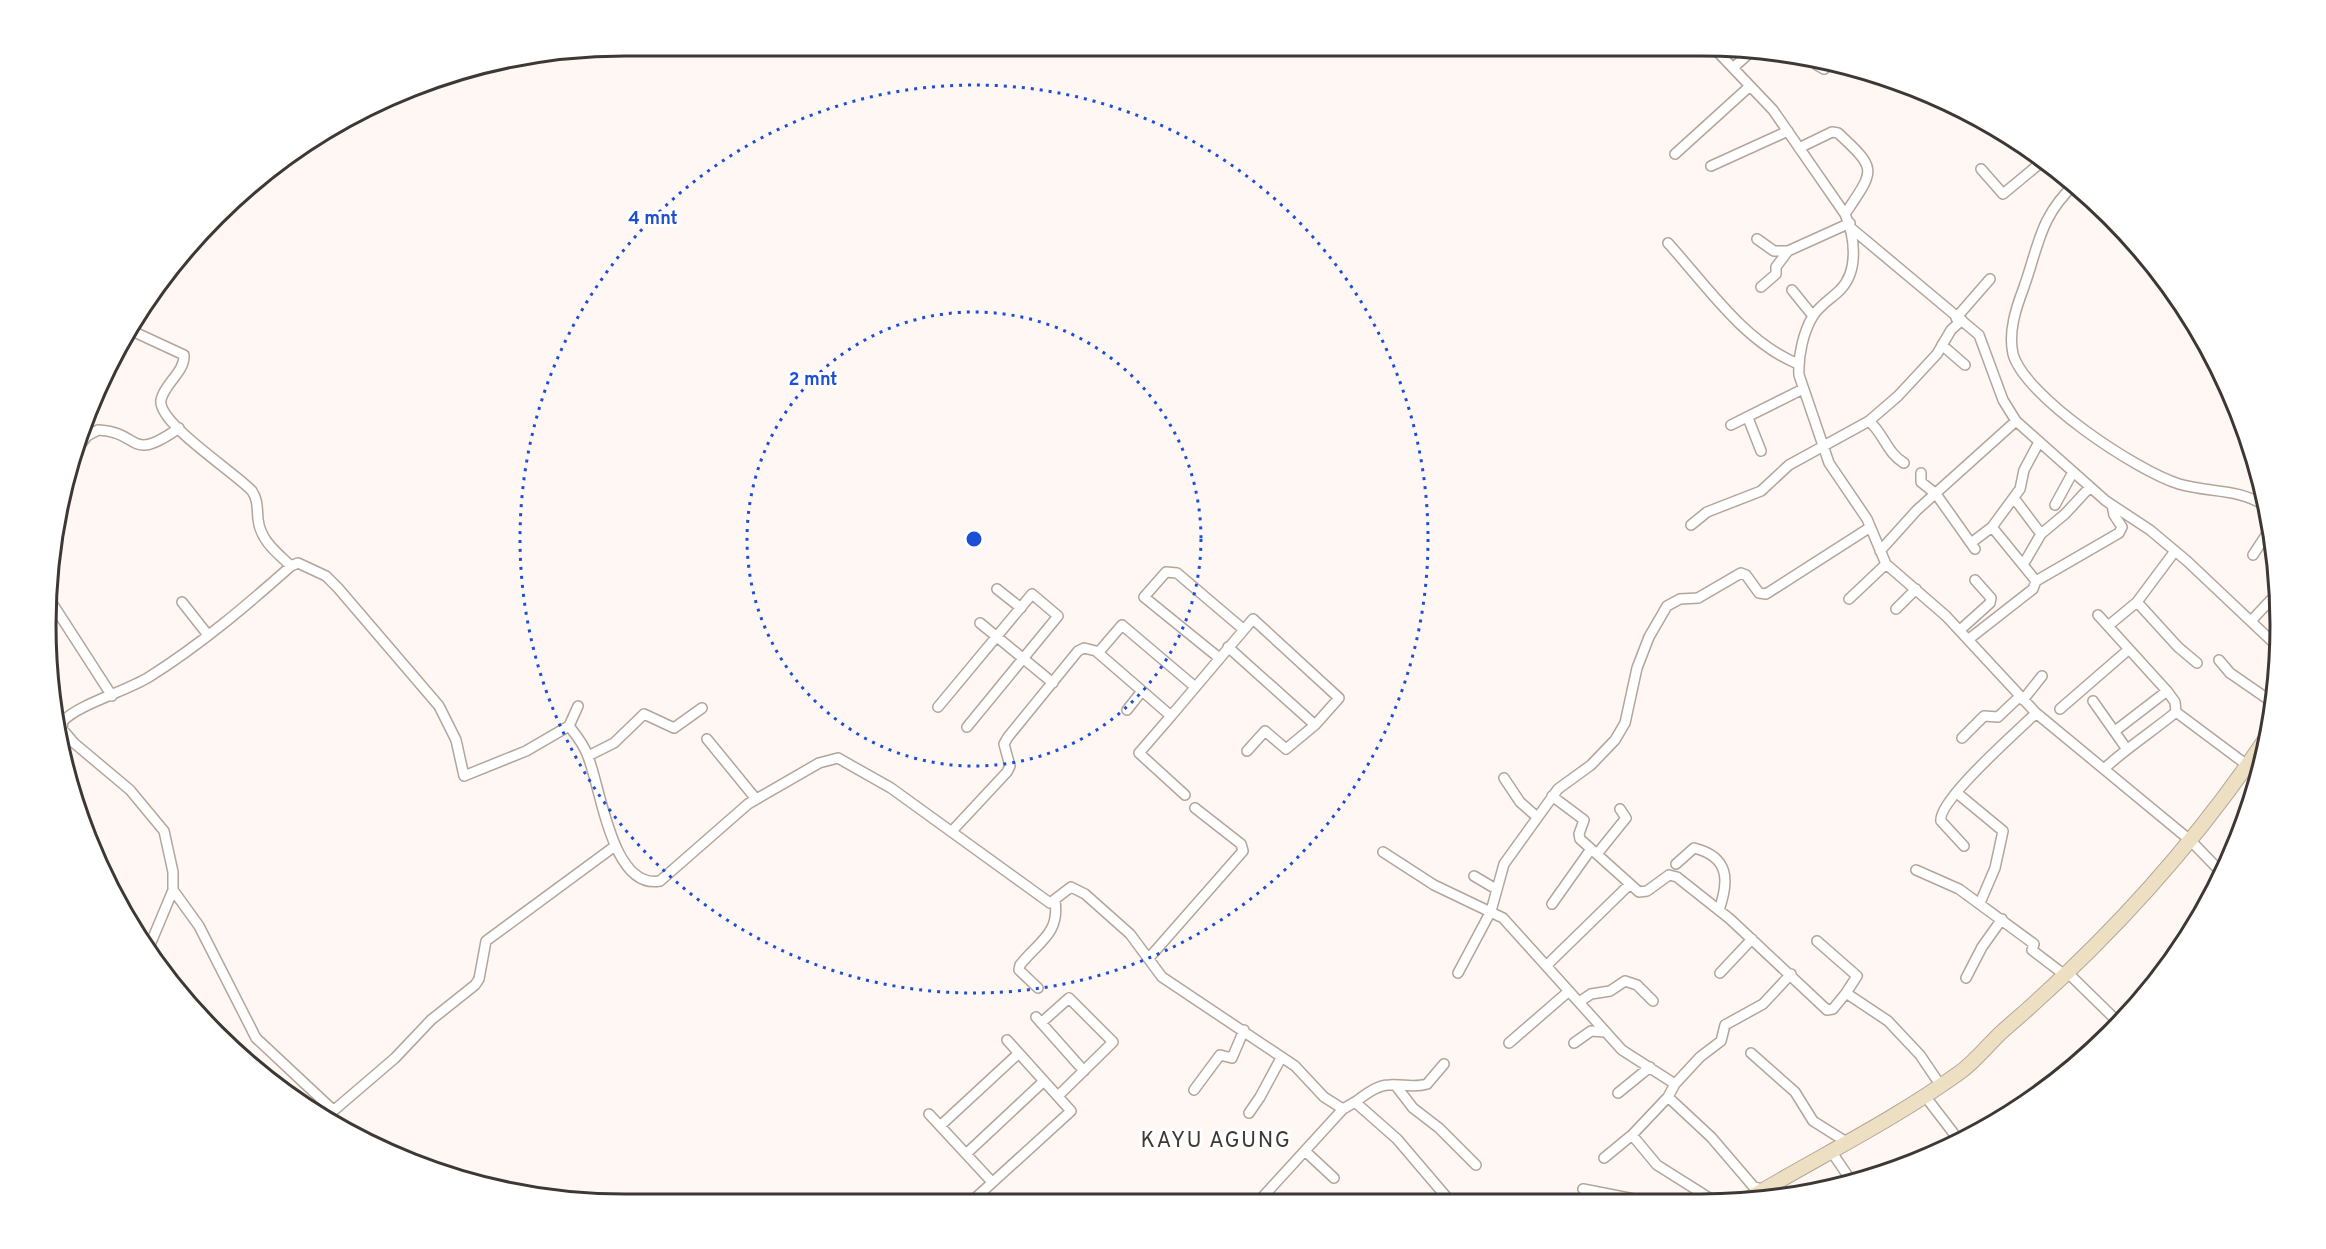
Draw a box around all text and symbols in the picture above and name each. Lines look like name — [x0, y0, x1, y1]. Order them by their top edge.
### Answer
text: 4 mnt — [628, 208, 678, 231]
text: 2 mnt — [789, 369, 837, 392]
centre of rings — [964, 529, 984, 549]
district label: KAYU AGUNG — [1141, 1128, 1291, 1155]

